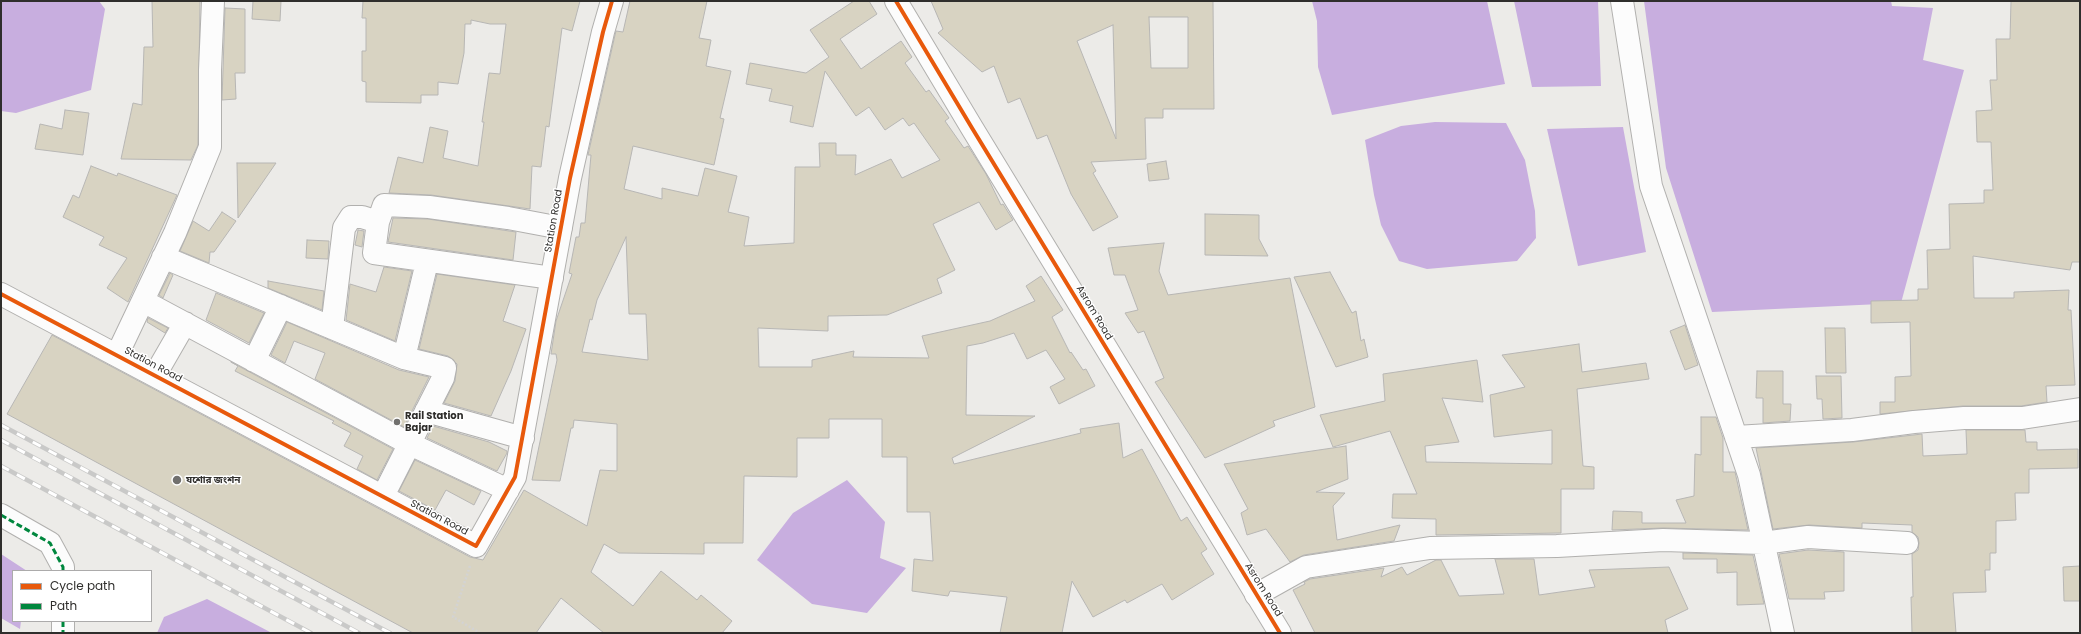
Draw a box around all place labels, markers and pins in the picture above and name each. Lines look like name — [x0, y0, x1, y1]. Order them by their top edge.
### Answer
place label: Rail Station Bajar — [405, 410, 463, 434]
marker: Rail Station Bajar — [392, 417, 402, 427]
marker: যশোর জংশন — [171, 474, 183, 486]
place label: যশোর জংশন — [186, 474, 241, 486]

